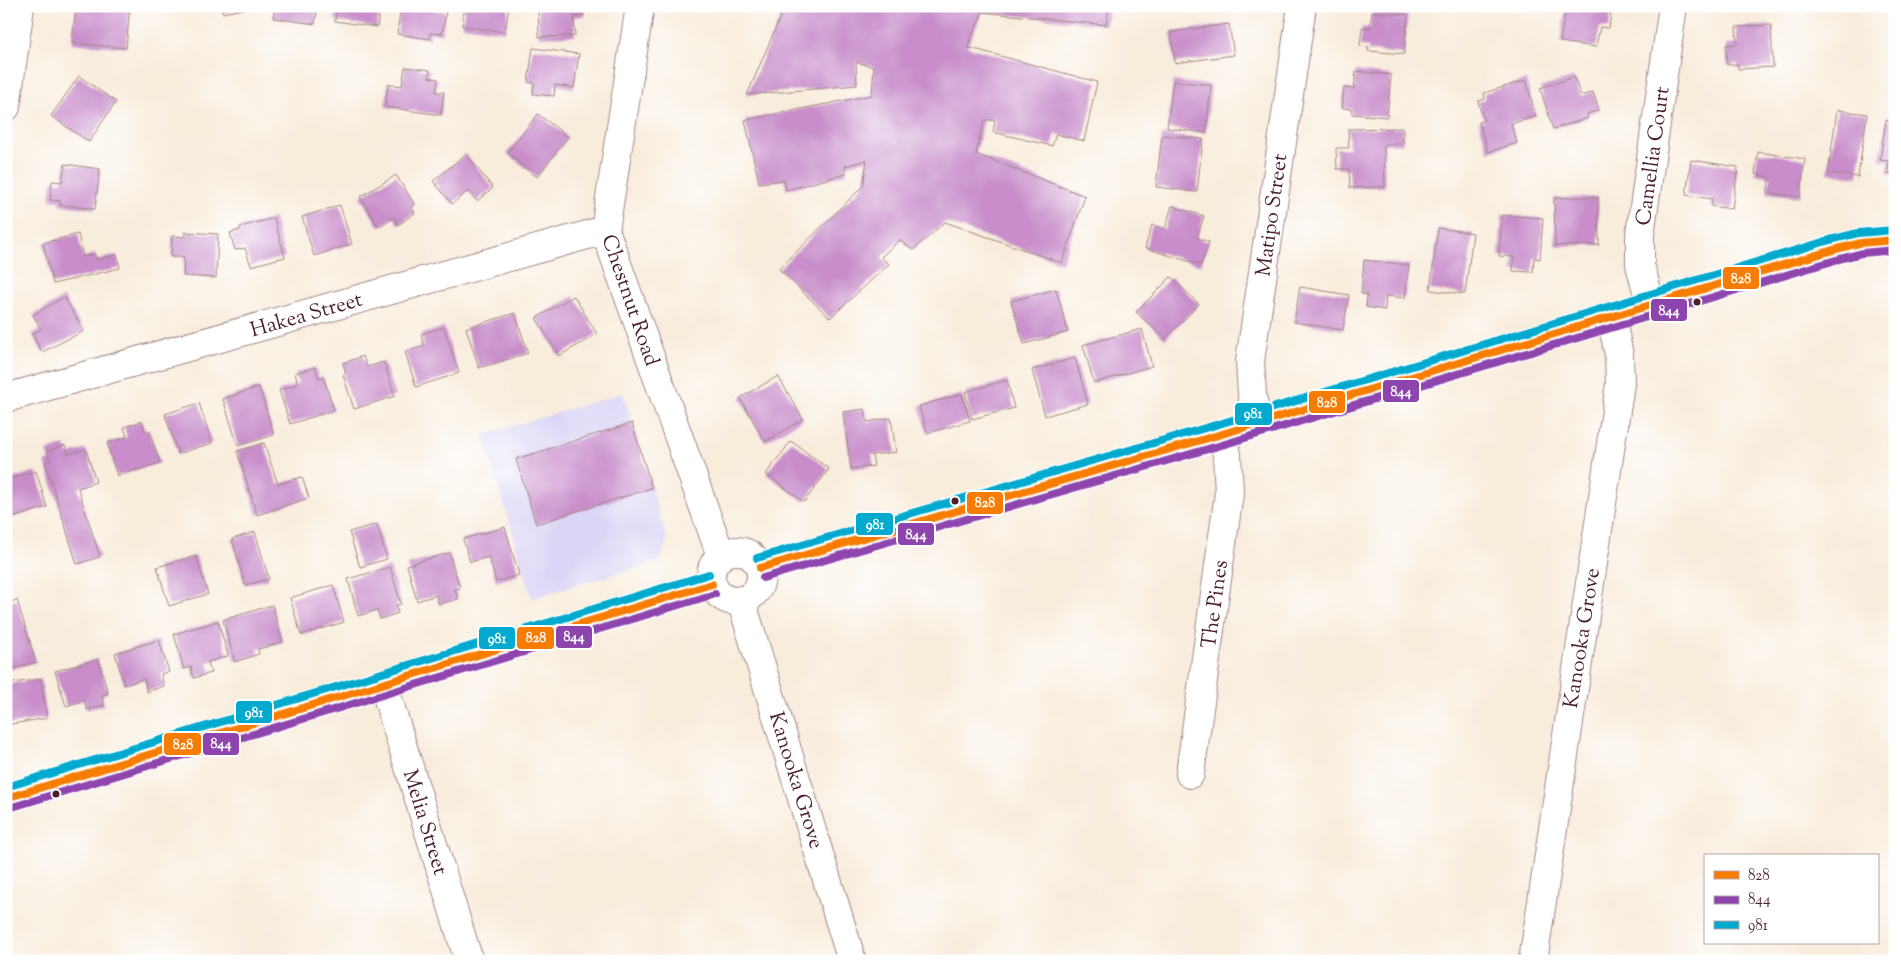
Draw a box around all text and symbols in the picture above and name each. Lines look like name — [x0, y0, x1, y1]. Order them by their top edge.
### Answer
street label: Camellia Court — [1629, 85, 1679, 228]
street label: Matipo Street — [1250, 152, 1296, 279]
street label: Chestnut Road — [593, 231, 666, 371]
line badge: 828 — [1722, 266, 1760, 290]
text: 828 — [1731, 270, 1751, 290]
street label: Hakea Street — [247, 286, 366, 346]
unlabelled marker — [1692, 297, 1702, 307]
line badge: 844 — [1650, 298, 1688, 322]
text: 844 — [1659, 302, 1679, 322]
line badge: 844 — [1382, 379, 1420, 403]
text: 844 — [1391, 383, 1411, 403]
line badge: 828 — [1308, 390, 1346, 414]
text: 828 — [1317, 394, 1337, 414]
line badge: 981 — [1234, 402, 1273, 426]
text: 981 — [1244, 405, 1263, 425]
line badge: 828 — [966, 491, 1004, 515]
text: 828 — [975, 494, 995, 514]
unlabelled marker — [950, 496, 960, 506]
line badge: 981 — [855, 512, 894, 536]
text: 981 — [866, 516, 885, 536]
line badge: 844 — [897, 522, 935, 546]
text: 844 — [906, 526, 926, 546]
street label: The Pines — [1195, 558, 1237, 650]
street label: Kanooka Grove — [1557, 566, 1609, 711]
line badge: 844 — [555, 625, 593, 649]
line badge: 981 — [478, 626, 516, 650]
line badge: 828 — [516, 626, 555, 650]
text: 844 — [564, 628, 584, 648]
text: 828 — [526, 629, 546, 649]
text: 981 — [488, 630, 507, 650]
line badge: 981 — [235, 700, 273, 724]
text: 981 — [245, 704, 264, 724]
street label: Kanooka Grove — [760, 708, 830, 853]
line badge: 828 — [163, 732, 202, 756]
line badge: 844 — [202, 732, 240, 756]
text: 844 — [211, 735, 231, 755]
text: 828 — [173, 736, 193, 756]
street label: Melia Street — [394, 766, 454, 879]
unlabelled marker — [51, 789, 61, 799]
legend — [1704, 854, 1878, 944]
text: 828 — [1748, 866, 1770, 887]
text: 844 — [1748, 890, 1771, 911]
text: 981 — [1748, 916, 1768, 937]

